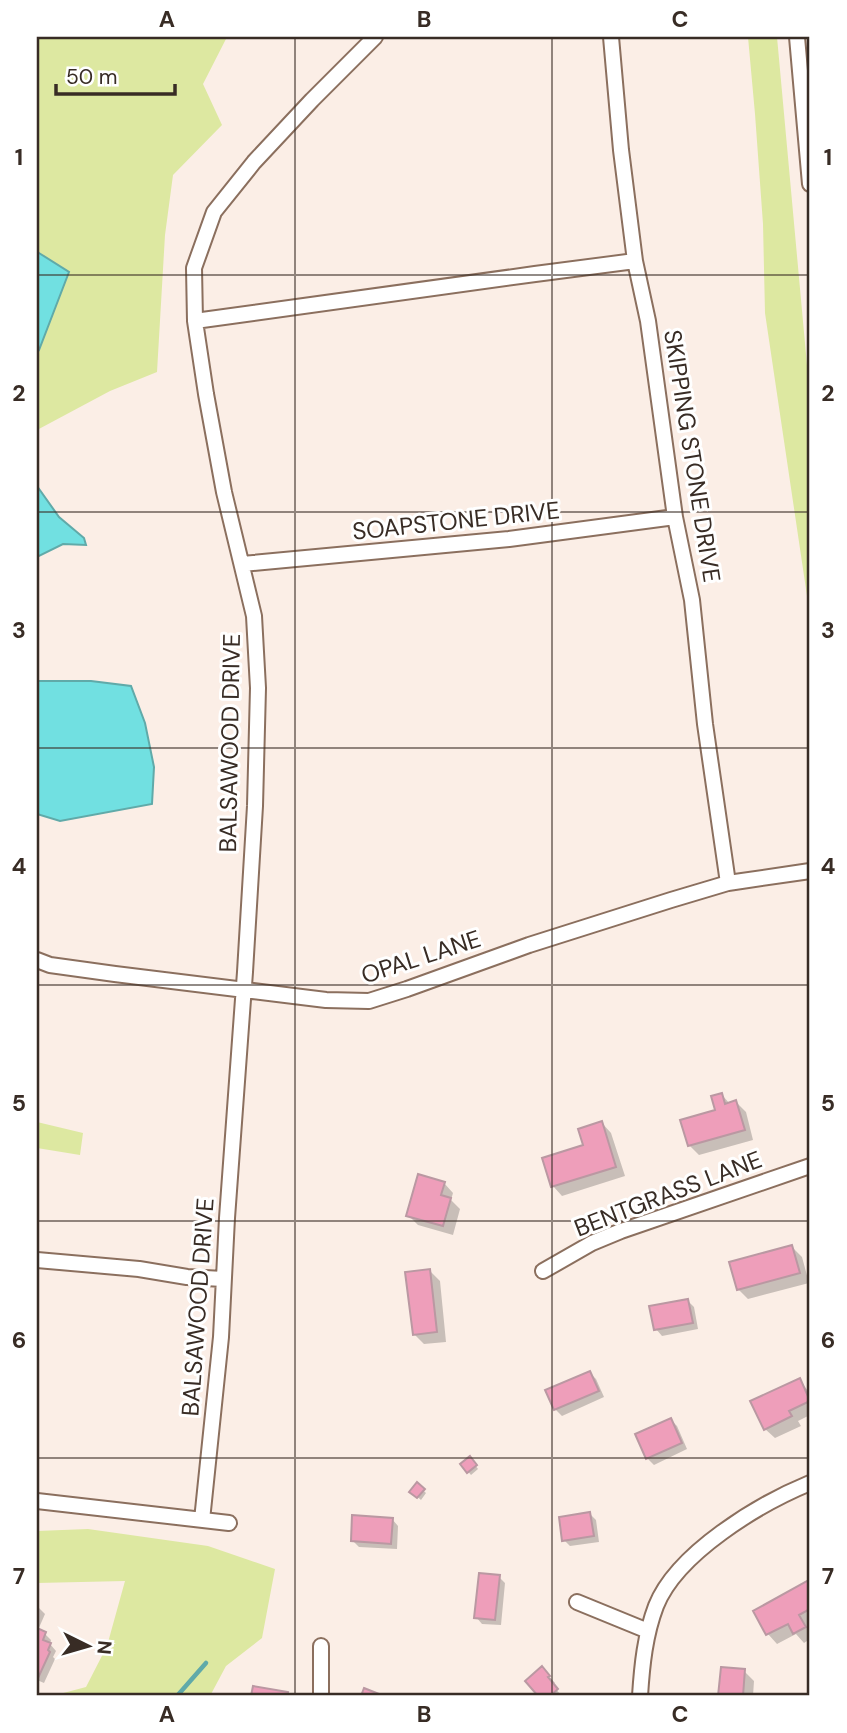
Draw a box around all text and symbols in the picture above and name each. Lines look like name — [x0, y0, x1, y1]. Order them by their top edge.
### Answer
text: A — [159, 4, 175, 34]
text: B — [417, 4, 431, 34]
text: C — [672, 4, 688, 34]
scale bar — [56, 52, 175, 96]
text: 50 m — [66, 63, 117, 91]
text: 1 — [15, 142, 23, 172]
text: 1 — [824, 142, 832, 172]
street label: SKIPPING STONE DRIVE — [657, 327, 728, 584]
text: 2 — [12, 378, 26, 408]
text: 2 — [821, 378, 835, 408]
street label: SOAPSTONE DRIVE — [351, 494, 561, 547]
text: 3 — [12, 615, 26, 645]
text: 3 — [821, 615, 835, 645]
street label: BALSAWOOD DRIVE — [212, 633, 247, 853]
text: 4 — [12, 851, 27, 881]
text: 4 — [821, 851, 836, 881]
street label: OPAL LANE — [357, 923, 485, 990]
text: 5 — [12, 1088, 26, 1118]
text: 5 — [821, 1088, 835, 1118]
street label: BENTGRASS LANE — [570, 1143, 766, 1244]
street label: BALSAWOOD DRIVE — [174, 1197, 221, 1417]
text: 6 — [12, 1325, 26, 1355]
text: 6 — [821, 1325, 835, 1355]
text: 7 — [13, 1561, 25, 1591]
text: 7 — [822, 1561, 834, 1591]
north arrow — [52, 1610, 122, 1680]
text: N — [91, 1639, 117, 1655]
text: A — [159, 1699, 175, 1729]
text: B — [417, 1699, 431, 1729]
text: C — [672, 1699, 688, 1729]

